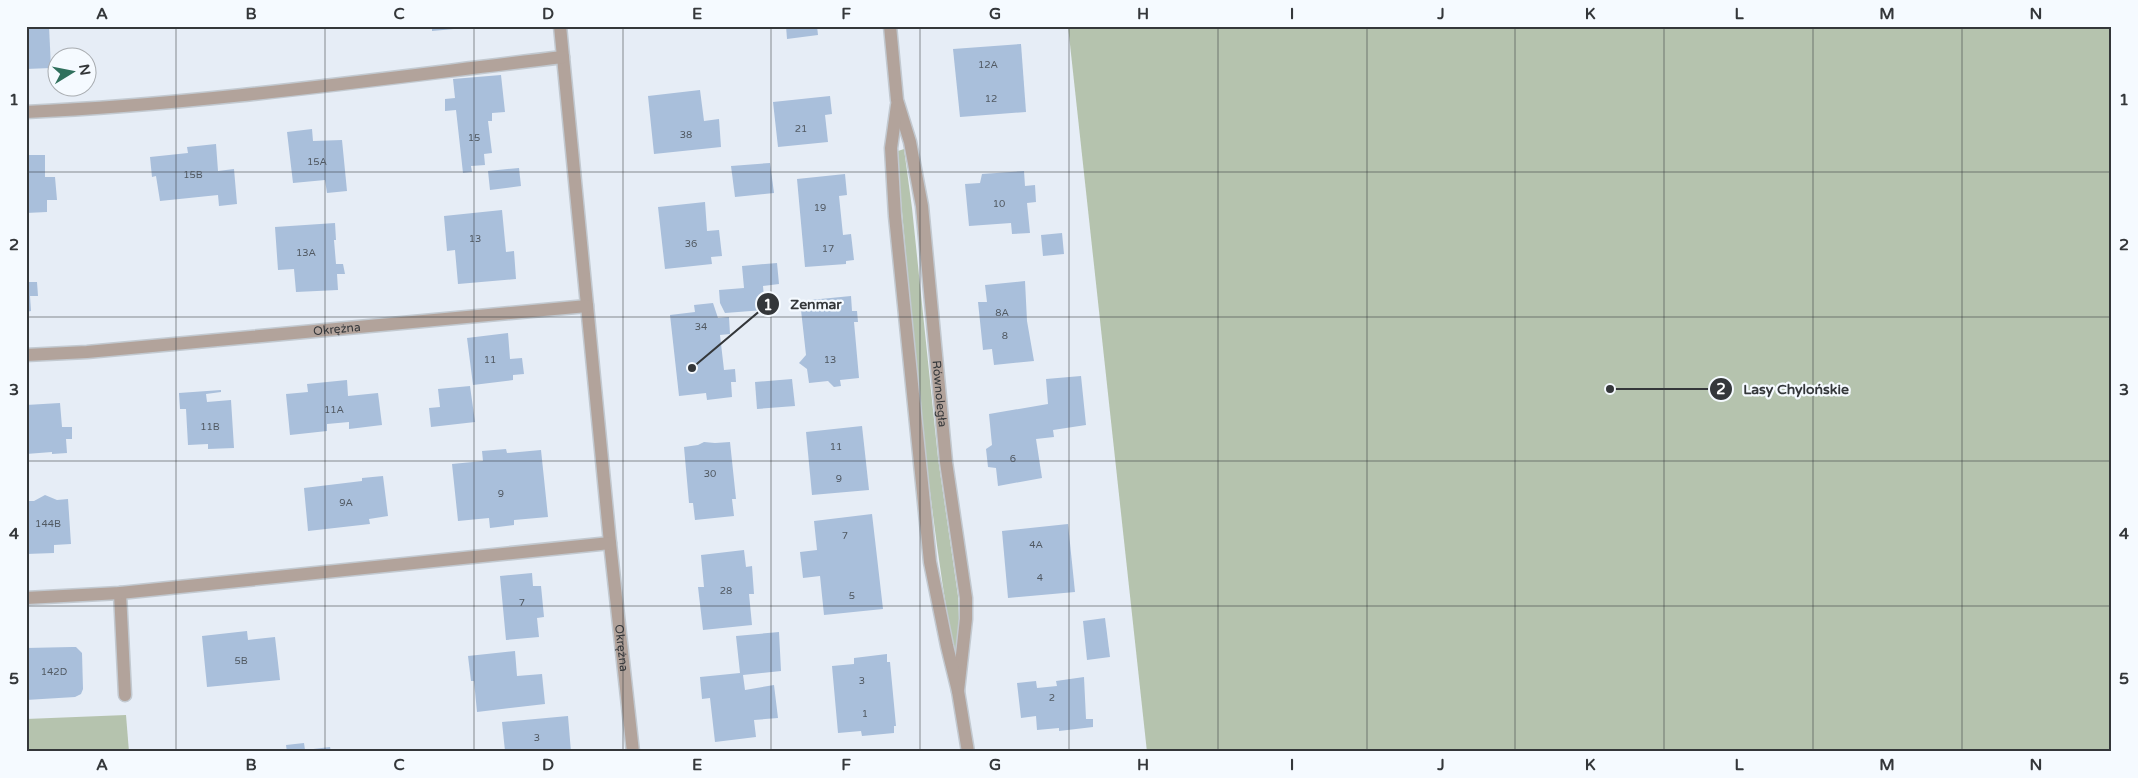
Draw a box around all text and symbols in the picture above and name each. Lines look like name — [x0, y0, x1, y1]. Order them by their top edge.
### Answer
text: A — [96, 4, 108, 24]
text: B — [245, 4, 257, 24]
text: C — [393, 4, 405, 24]
text: D — [542, 4, 554, 24]
text: E — [692, 4, 702, 24]
text: F — [841, 4, 851, 24]
text: G — [989, 4, 1001, 24]
text: H — [1137, 4, 1149, 24]
text: I — [1290, 4, 1294, 24]
text: J — [1436, 4, 1445, 24]
text: K — [1585, 4, 1596, 24]
text: L — [1734, 4, 1744, 24]
text: M — [1879, 4, 1895, 24]
text: N — [2030, 4, 2042, 24]
north arrow — [48, 48, 98, 98]
house number: 12A — [978, 59, 998, 71]
text: N — [75, 63, 94, 77]
text: 1 — [9, 90, 19, 110]
text: 1 — [2119, 90, 2129, 110]
house number: 12 — [985, 93, 997, 105]
house number: 21 — [795, 123, 807, 135]
house number: 38 — [680, 129, 692, 141]
house number: 15 — [468, 132, 480, 144]
house number: 15A — [307, 156, 327, 168]
house number: 15B — [183, 169, 203, 181]
house number: 10 — [993, 198, 1005, 210]
house number: 19 — [814, 202, 826, 214]
house number: 13 — [469, 233, 481, 245]
text: 2 — [9, 235, 19, 255]
text: 2 — [2119, 235, 2129, 255]
house number: 36 — [685, 238, 697, 250]
house number: 17 — [822, 243, 834, 255]
house number: 13A — [296, 247, 316, 259]
callout: Zenmar — [756, 290, 852, 319]
text: 1 — [763, 296, 773, 314]
text: Zenmar — [790, 296, 842, 313]
house number: 8A — [995, 307, 1009, 319]
street label: Okrężna — [313, 320, 361, 338]
house number: 34 — [695, 321, 707, 333]
house number: 8 — [1002, 330, 1008, 342]
house number: 11 — [484, 354, 496, 366]
house number: 13 — [824, 354, 836, 366]
street label: Równoległa — [930, 360, 950, 428]
callout: Lasy Chylońskie — [1708, 374, 1859, 403]
text: 3 — [9, 380, 19, 400]
text: 2 — [1716, 380, 1726, 398]
text: 3 — [2119, 380, 2129, 400]
text: Lasy Chylońskie — [1743, 381, 1849, 398]
house number: 11A — [324, 404, 344, 416]
house number: 11B — [200, 421, 220, 433]
house number: 11 — [830, 441, 842, 453]
house number: 6 — [1010, 453, 1016, 465]
house number: 30 — [704, 468, 716, 480]
house number: 9 — [836, 473, 842, 485]
house number: 9 — [498, 488, 504, 500]
house number: 9A — [339, 497, 353, 509]
house number: 144B — [35, 518, 61, 530]
text: 4 — [9, 524, 19, 544]
text: 4 — [2119, 524, 2129, 544]
house number: 7 — [842, 530, 848, 542]
house number: 4A — [1029, 539, 1043, 551]
house number: 4 — [1037, 572, 1043, 584]
house number: 28 — [720, 585, 732, 597]
house number: 5 — [849, 590, 855, 602]
house number: 7 — [519, 597, 525, 609]
street label: Okrężna — [612, 624, 631, 672]
house number: 5B — [234, 655, 248, 667]
house number: 142D — [41, 666, 67, 678]
text: 5 — [9, 669, 19, 689]
text: 5 — [2119, 669, 2129, 689]
house number: 3 — [859, 675, 865, 687]
house number: 2 — [1049, 692, 1055, 704]
house number: 1 — [862, 708, 868, 720]
house number: 3 — [534, 732, 540, 744]
text: A — [96, 755, 108, 775]
text: B — [245, 755, 257, 775]
text: C — [393, 755, 405, 775]
text: D — [542, 755, 554, 775]
text: E — [692, 755, 702, 775]
text: F — [841, 755, 851, 775]
text: G — [989, 755, 1001, 775]
text: H — [1137, 755, 1149, 775]
text: I — [1290, 755, 1294, 775]
text: J — [1436, 755, 1445, 775]
text: K — [1585, 755, 1596, 775]
text: L — [1734, 755, 1744, 775]
text: M — [1879, 755, 1895, 775]
text: N — [2030, 755, 2042, 775]

